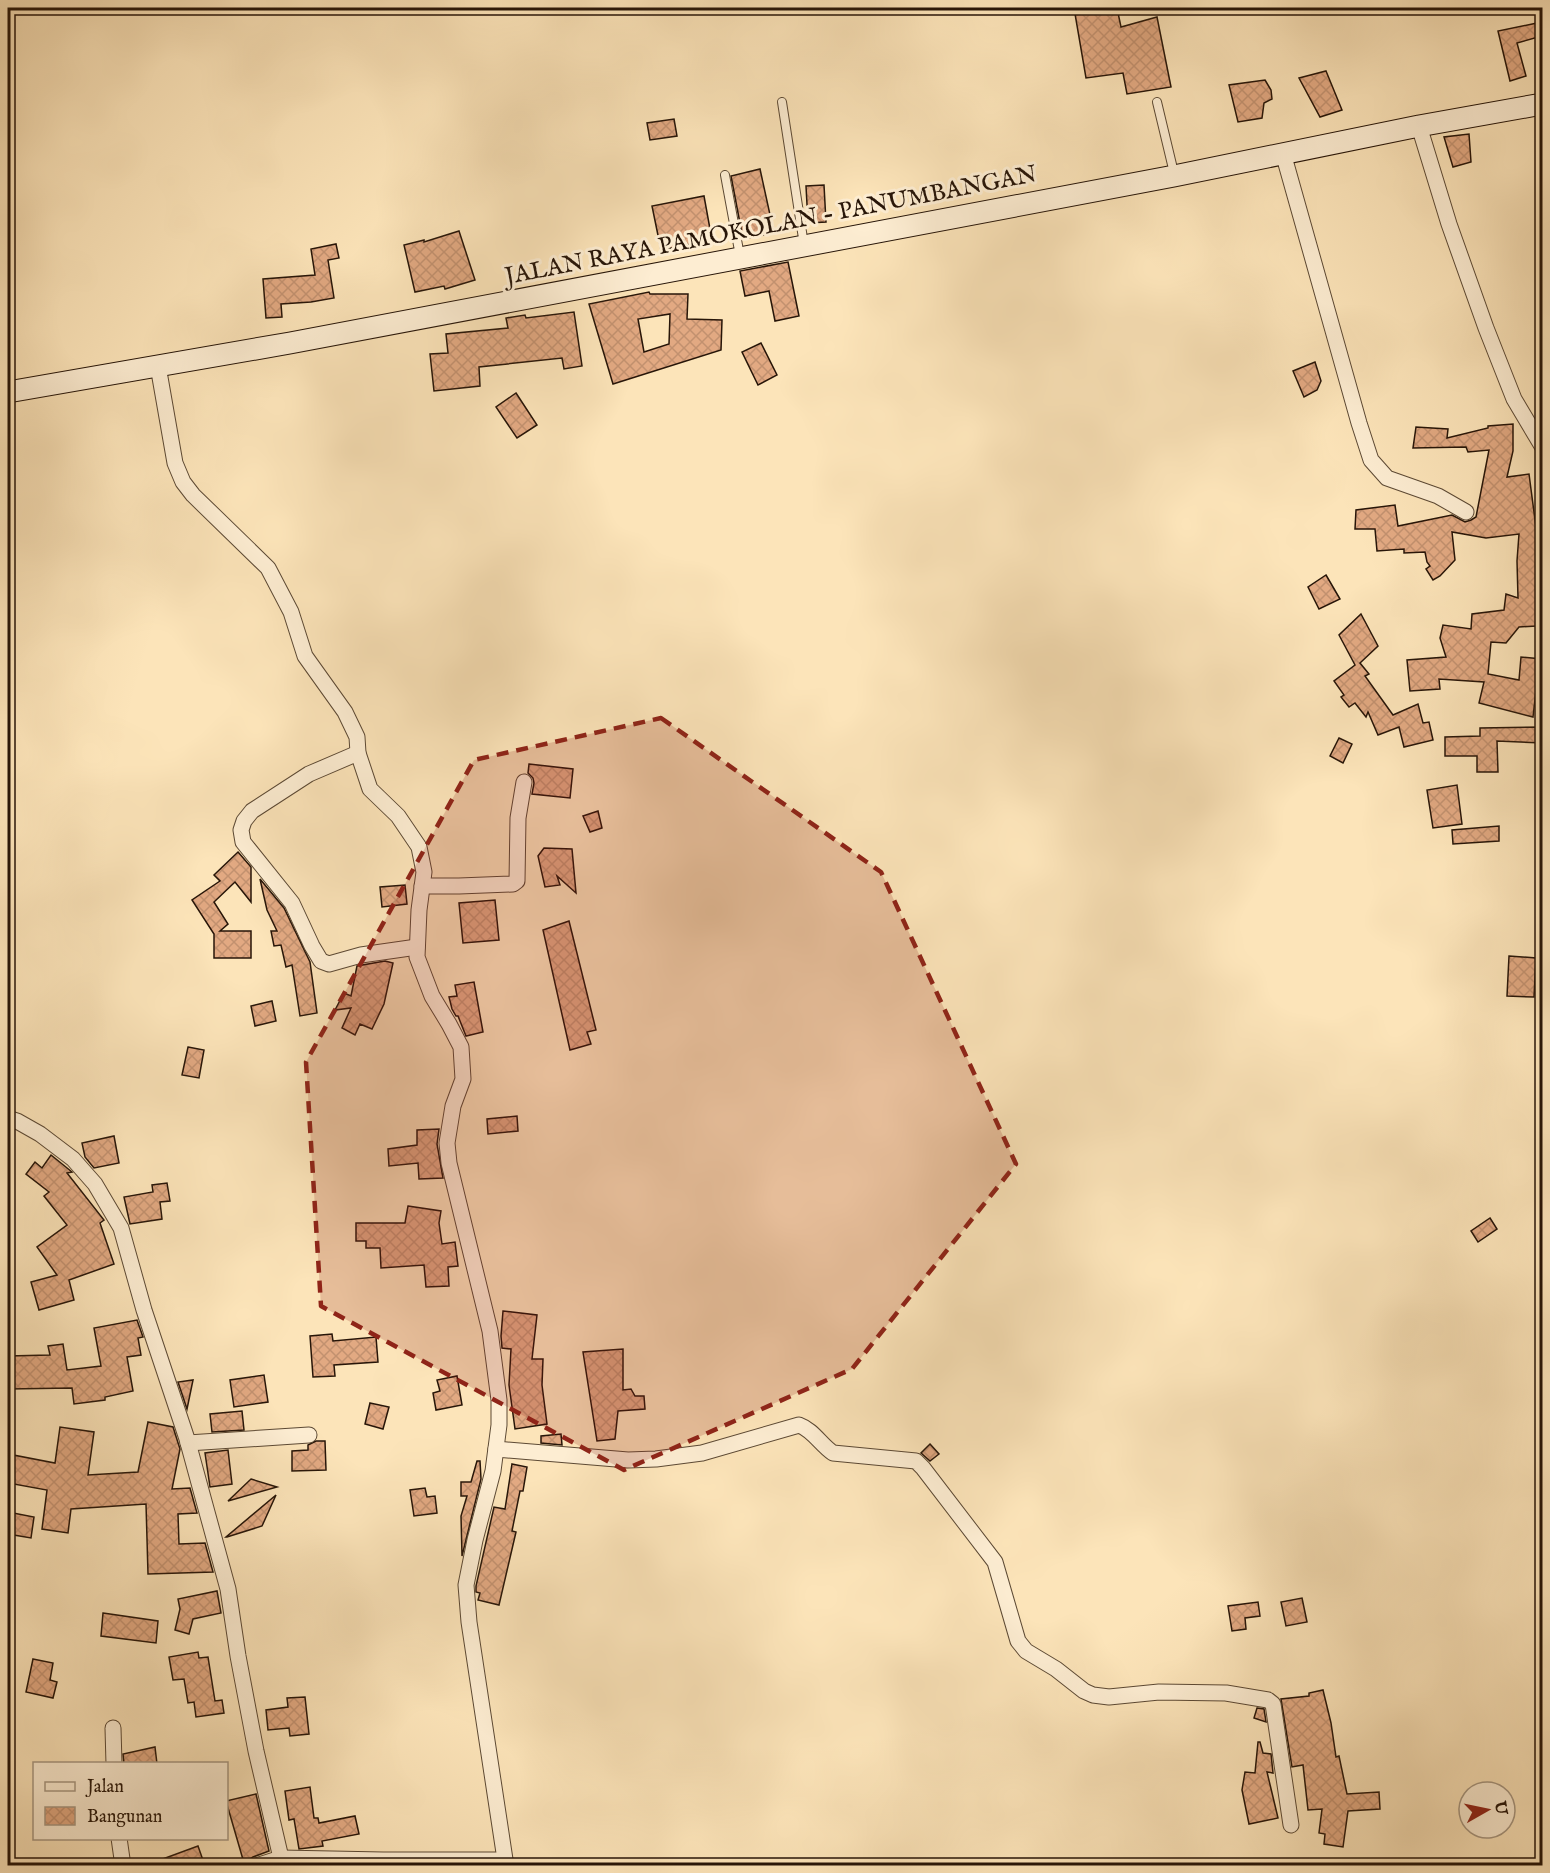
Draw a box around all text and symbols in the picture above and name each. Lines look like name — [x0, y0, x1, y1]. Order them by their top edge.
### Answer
street label: JALAN RAYA PAMOKOLAN - PANUMBANGAN — [499, 159, 1040, 293]
legend — [33, 1762, 228, 1840]
text: Jalan — [85, 1776, 124, 1799]
north arrow — [1457, 1780, 1517, 1840]
text: U — [1489, 1799, 1511, 1817]
text: Bangunan — [87, 1806, 163, 1829]

